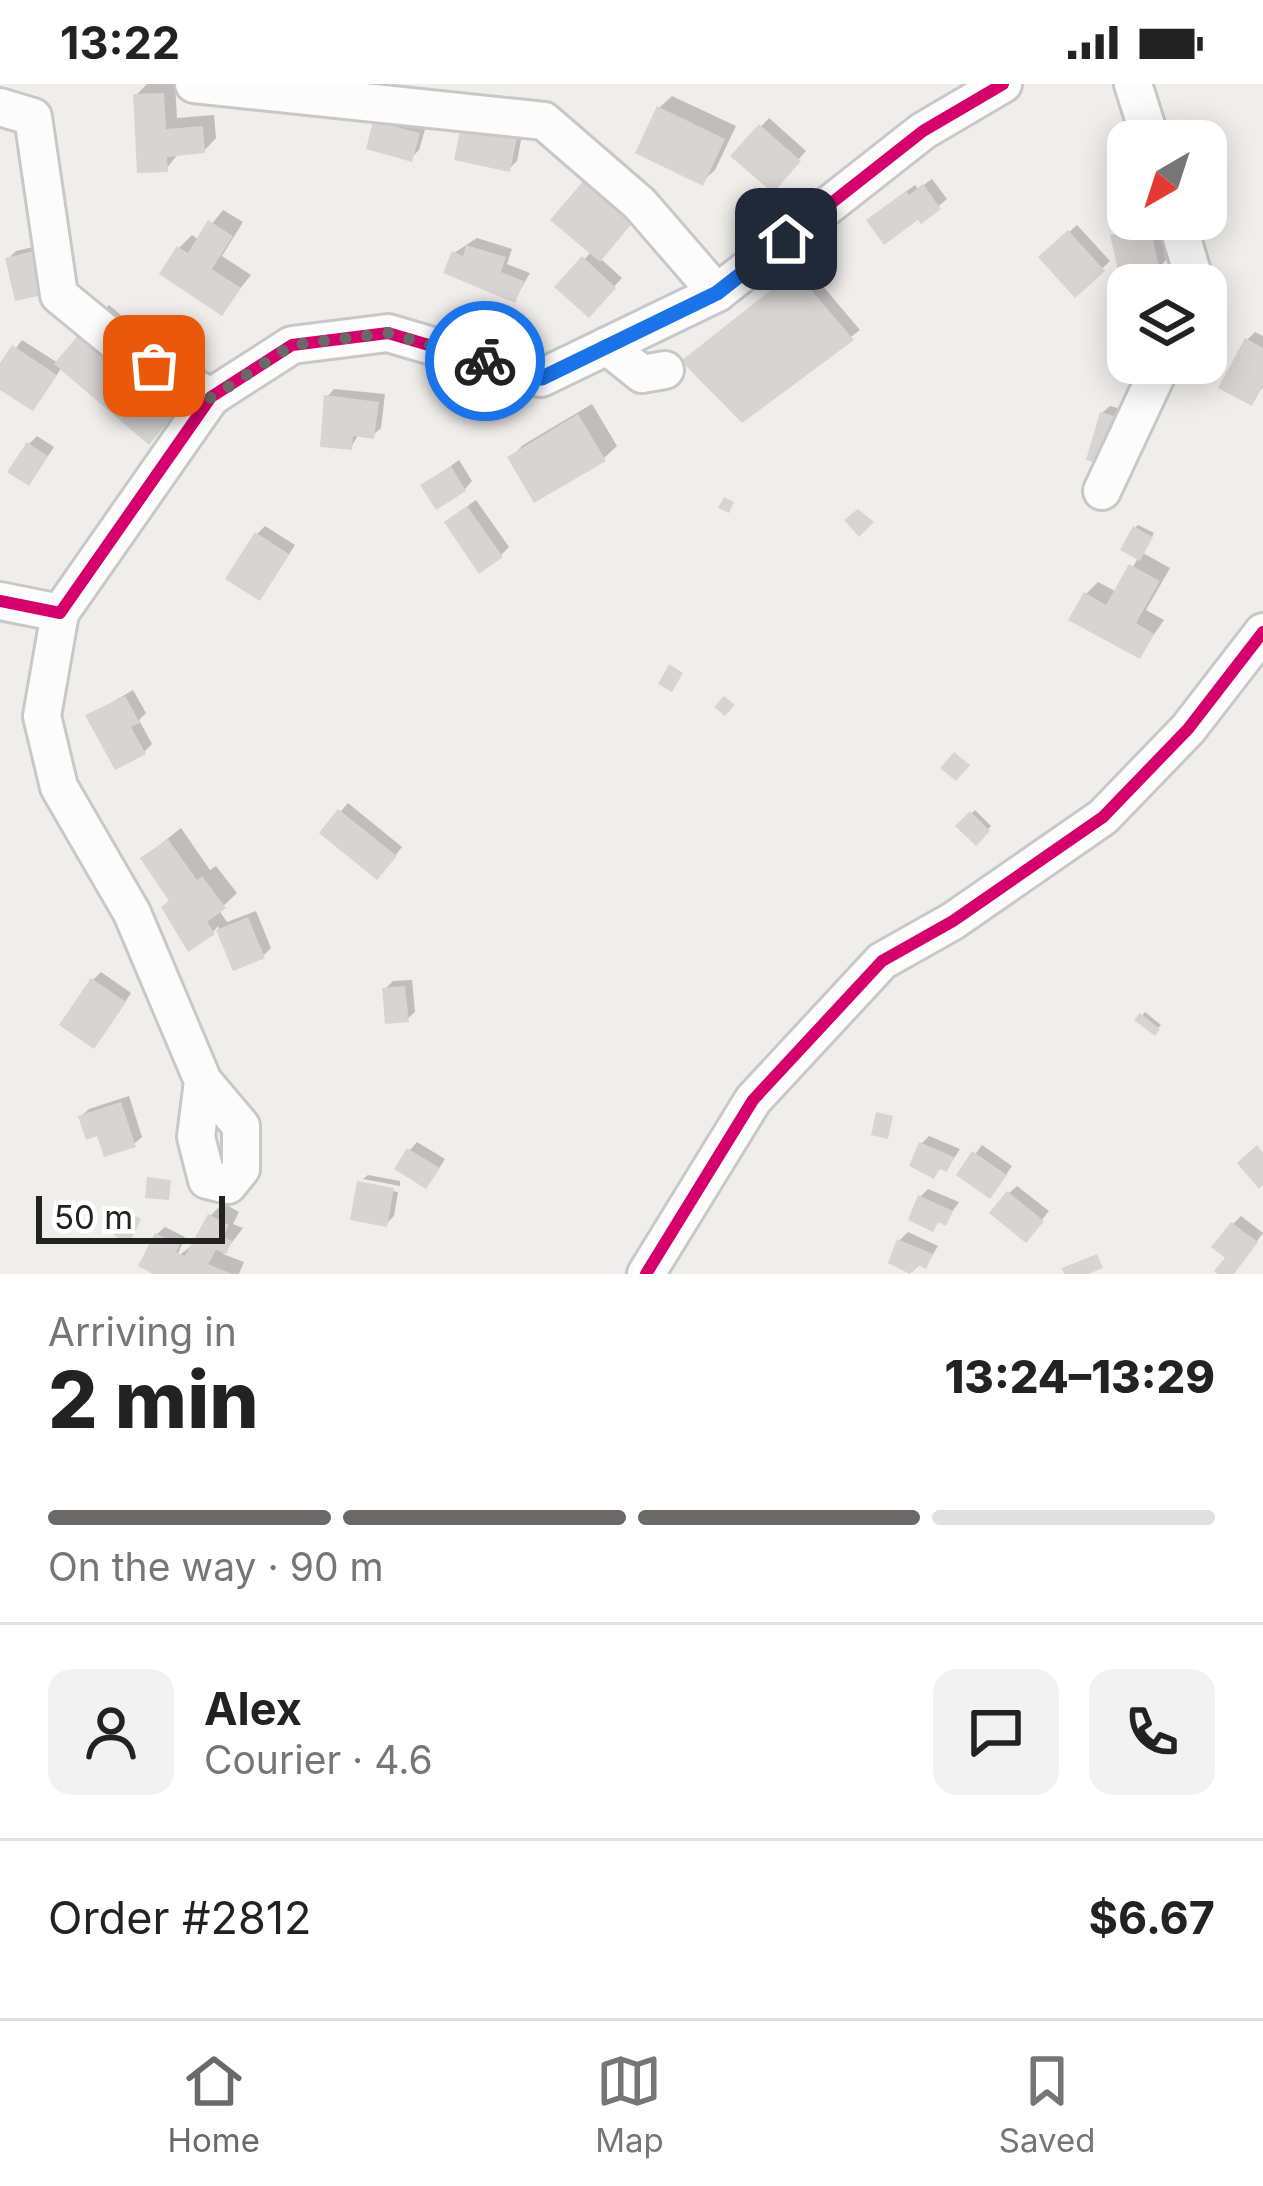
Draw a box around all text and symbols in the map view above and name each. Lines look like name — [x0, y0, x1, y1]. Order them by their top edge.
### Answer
text: 13:22 — [60, 15, 180, 70]
north arrow — [1107, 120, 1227, 240]
map controls — [1107, 120, 1227, 384]
pin — [735, 188, 837, 290]
icon: home — [753, 206, 819, 272]
button: layers — [1107, 264, 1227, 384]
courier — [425, 301, 545, 421]
pin — [103, 315, 205, 417]
icon: bike — [452, 328, 518, 394]
icon: bag — [121, 333, 187, 399]
scale bar — [36, 1190, 225, 1243]
text: 50 m — [54, 1197, 133, 1237]
text: Arriving in — [48, 1308, 237, 1355]
text: 13:24–13:29 — [944, 1349, 1215, 1404]
text: 2 min — [48, 1352, 259, 1447]
text: On the way · 90 m — [48, 1543, 384, 1590]
button: person — [48, 1669, 174, 1795]
button: chat — [933, 1669, 1059, 1795]
button: phone — [1089, 1669, 1215, 1795]
text: Alex — [204, 1681, 302, 1736]
text: Courier · 4.6 — [204, 1736, 433, 1783]
text: Order #2812 — [48, 1890, 312, 1945]
text: $6.67 — [1089, 1890, 1215, 1945]
tab: Home — [168, 2048, 260, 2160]
tab: Map — [595, 2048, 664, 2160]
tab: Saved — [999, 2048, 1095, 2160]

